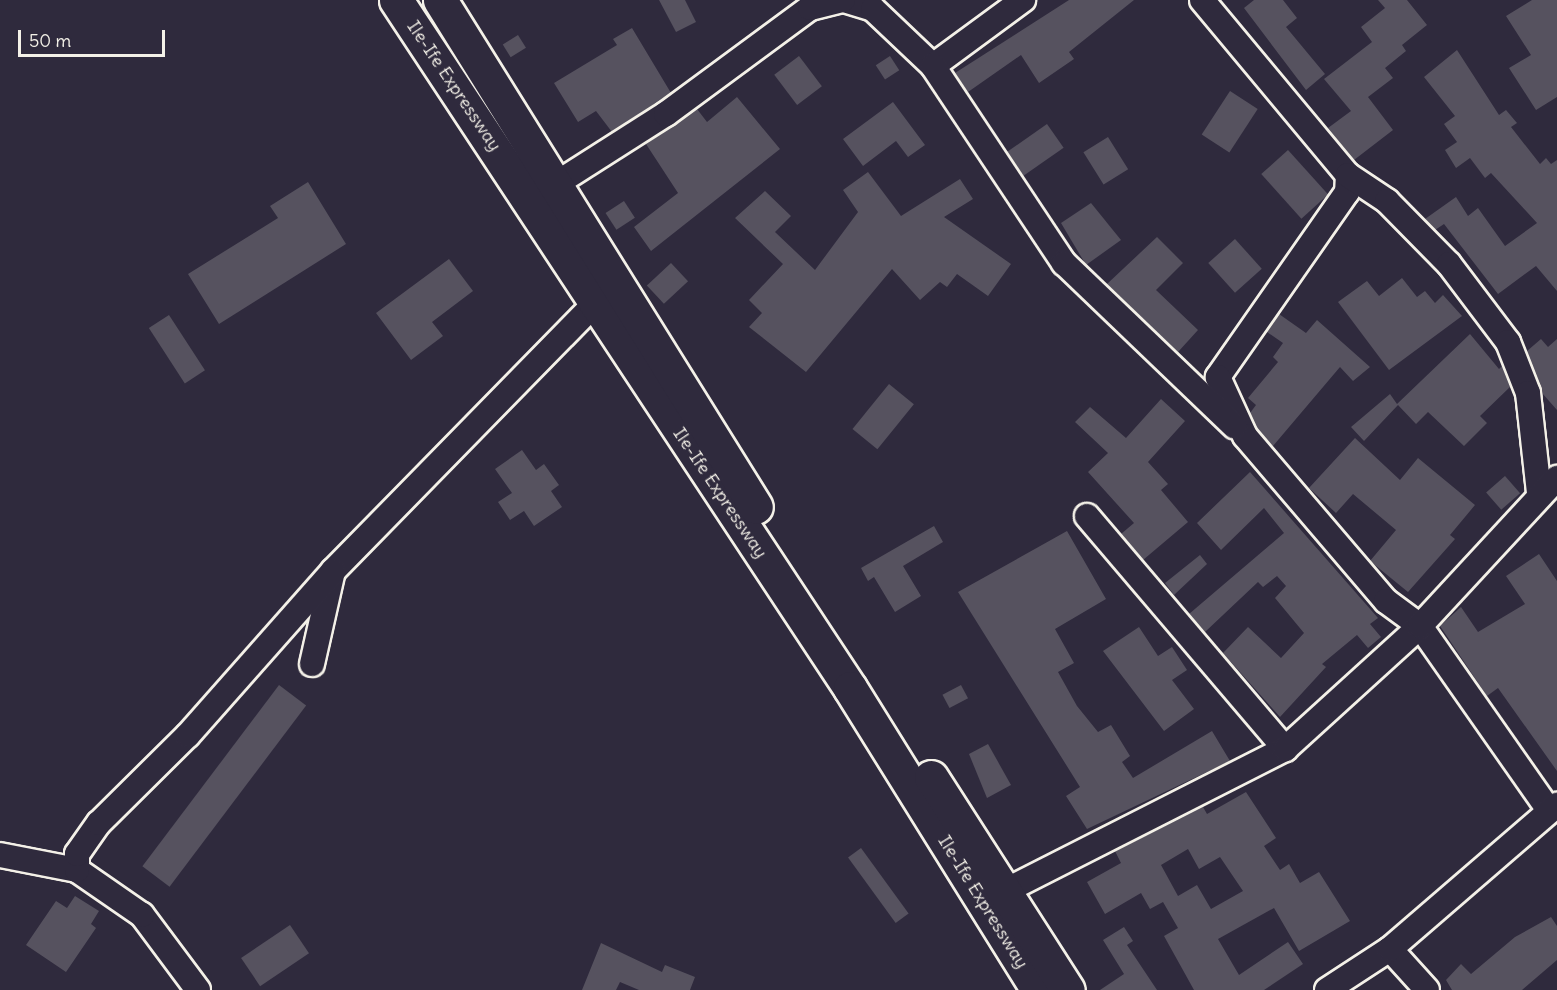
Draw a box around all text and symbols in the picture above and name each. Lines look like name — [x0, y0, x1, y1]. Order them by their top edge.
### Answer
street label: Ile-Ife Expressway — [402, 17, 506, 155]
scale bar — [21, 18, 168, 56]
text: 50 m — [29, 29, 71, 52]
street label: Ile-Ife Expressway — [668, 424, 772, 562]
street label: Ile-Ife Expressway — [933, 832, 1033, 972]

